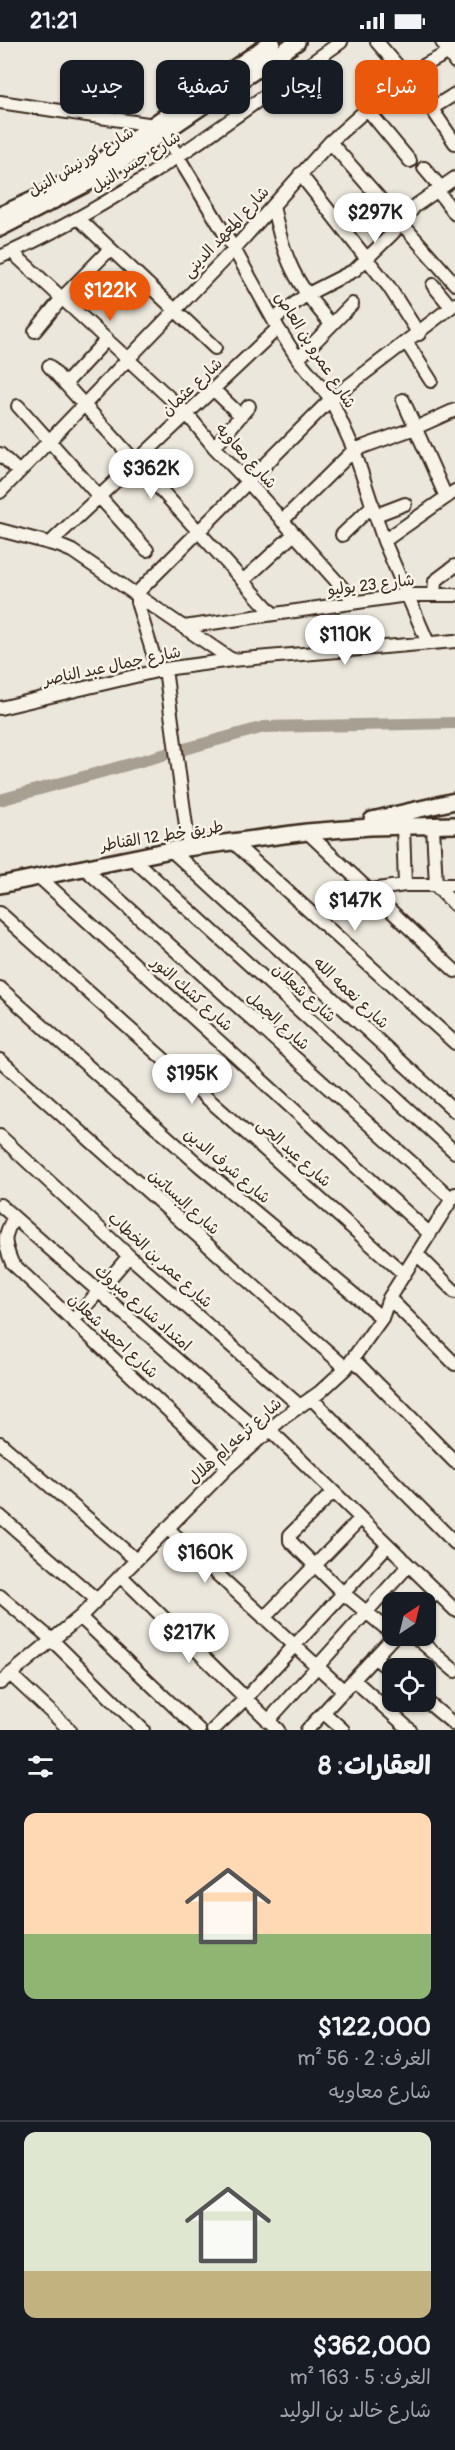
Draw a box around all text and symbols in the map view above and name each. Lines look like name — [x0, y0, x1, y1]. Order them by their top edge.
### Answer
text: 21:21 — [30, 7, 78, 35]
chip: جديد — [60, 60, 144, 114]
chip: تصفية — [156, 60, 250, 114]
chip: إيجار — [262, 60, 343, 114]
chip: شراء — [355, 60, 438, 114]
street label: شارع كورنيش النيل — [25, 123, 138, 202]
street label: شارع جسر النيل — [88, 127, 185, 198]
street label: شارع المعهد الدينى — [179, 182, 274, 283]
pin: $297K — [333, 193, 417, 244]
text: $297K — [348, 200, 402, 225]
pin: $122K — [68, 271, 152, 322]
text: $122K — [83, 278, 137, 303]
street label: شارع عمرو بن العاص — [269, 288, 360, 413]
street label: شارع عثمان — [157, 354, 227, 421]
street label: شارع معاويه — [210, 419, 281, 494]
pin: $362K — [109, 449, 193, 500]
text: $362K — [123, 456, 179, 481]
street label: شارع 23 يوليو — [325, 570, 416, 601]
pin: $110K — [303, 615, 387, 666]
text: $110K — [319, 622, 371, 647]
street label: شارع جمال عبد الناصر — [40, 642, 183, 692]
street label: طريق خط 12 القناطر — [97, 816, 225, 856]
pin: $147K — [313, 881, 397, 932]
text: $147K — [329, 888, 381, 913]
street label: شارع كشك النور — [145, 951, 237, 1036]
street label: شارع نعمه الله — [308, 953, 393, 1034]
street label: شارع شعلان — [267, 959, 340, 1028]
street label: شارع الجمل — [242, 987, 314, 1055]
pin: $195K — [150, 1054, 234, 1105]
text: $195K — [166, 1061, 218, 1086]
street label: شارع عبد الحى — [252, 1114, 335, 1192]
street label: شارع شرف الدين — [179, 1124, 274, 1209]
street label: شارع البساتين — [144, 1165, 224, 1240]
street label: شارع عمر بن الخطاب — [103, 1208, 216, 1313]
street label: امتداد شارع مبروك — [90, 1261, 195, 1356]
street label: شارع احمد شعلان — [63, 1289, 162, 1384]
street label: شارع ترعه ام هلال — [184, 1394, 288, 1490]
pin: $160K — [163, 1533, 247, 1584]
text: $160K — [177, 1540, 233, 1565]
north arrow — [382, 1592, 436, 1646]
map controls — [382, 1592, 436, 1712]
pin: $217K — [147, 1613, 231, 1664]
text: $217K — [163, 1620, 215, 1645]
button: locate — [382, 1658, 436, 1712]
icon: filters — [24, 1750, 57, 1783]
text: العقارات: 8 — [318, 1750, 431, 1782]
icon: home — [174, 1852, 282, 1960]
text: $122,000 — [318, 2011, 431, 2043]
text: الغرف: 2 · 56 m² — [297, 2046, 431, 2071]
text: شارع معاويه — [329, 2079, 431, 2104]
icon: home — [174, 2171, 282, 2279]
text: $362,000 — [313, 2330, 431, 2362]
text: الغرف: 5 · 163 m² — [290, 2365, 431, 2390]
text: شارع خالد بن الوليد — [280, 2398, 431, 2423]

